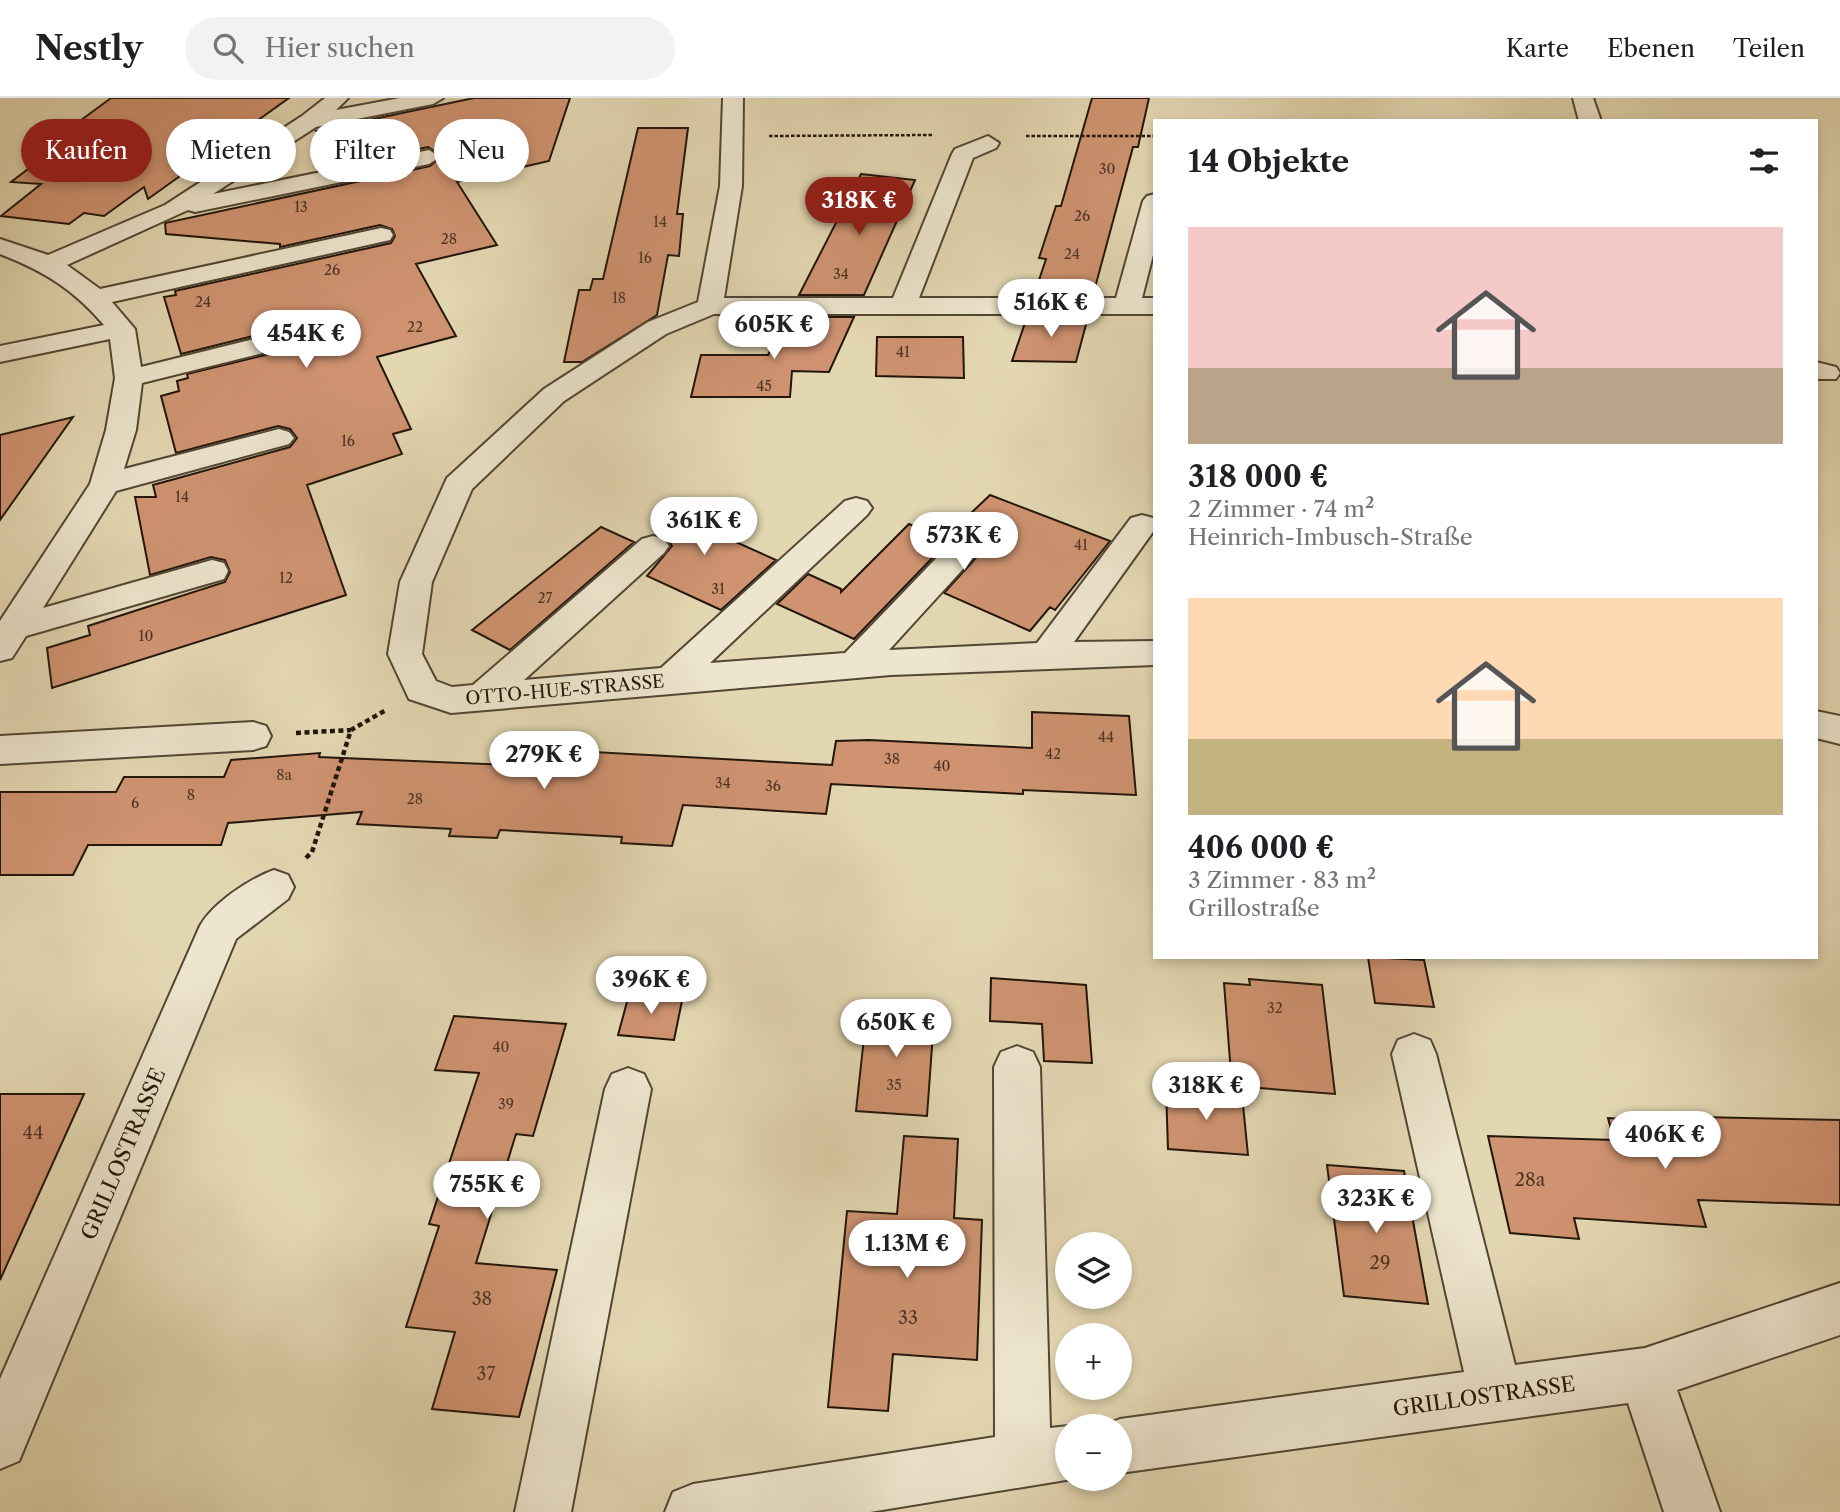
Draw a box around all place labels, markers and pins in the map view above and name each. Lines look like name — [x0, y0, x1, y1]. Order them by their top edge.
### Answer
pin: 318K € — [802, 178, 916, 237]
pin: 516K € — [994, 280, 1108, 339]
pin: 605K € — [717, 302, 831, 361]
pin: 454K € — [249, 310, 363, 370]
pin: 361K € — [647, 498, 761, 557]
pin: 573K € — [907, 512, 1021, 572]
pin: 279K € — [487, 732, 601, 791]
pin: 396K € — [594, 956, 708, 1016]
pin: 650K € — [839, 1000, 953, 1059]
pin: 318K € — [1149, 1062, 1263, 1122]
pin: 406K € — [1608, 1112, 1722, 1171]
pin: 755K € — [430, 1162, 544, 1221]
pin: 323K € — [1319, 1176, 1433, 1235]
pin: 1.13M € — [842, 1220, 972, 1280]

